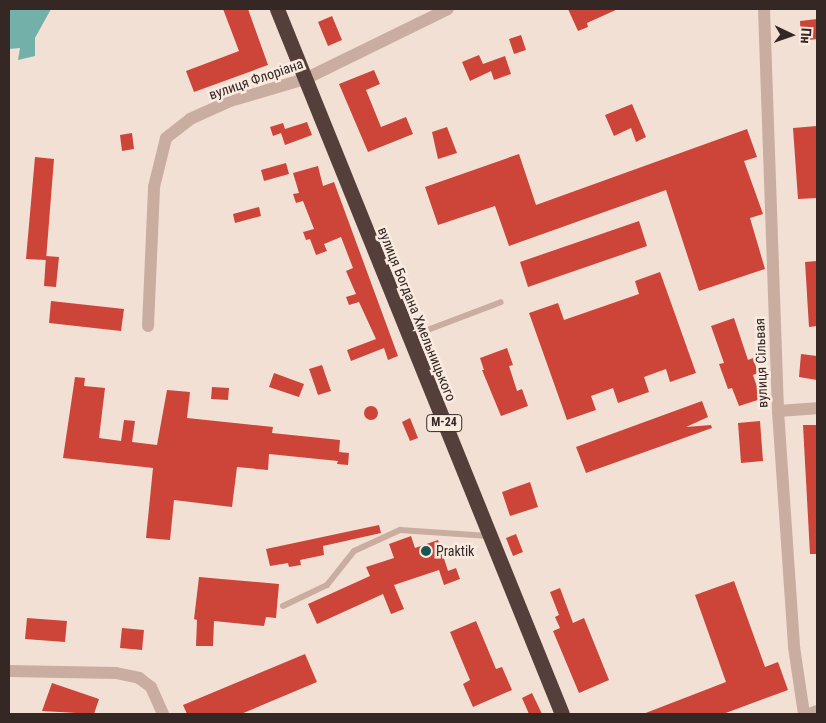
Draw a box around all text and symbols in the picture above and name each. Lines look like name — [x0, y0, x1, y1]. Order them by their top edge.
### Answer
north arrow — [766, 10, 816, 60]
text: Пн — [798, 28, 814, 44]
street label: вулиця Флоріана — [207, 55, 305, 103]
street label: вулиця Богдана Хмельницького — [374, 225, 460, 403]
street label: вулиця Сільвая — [751, 318, 771, 408]
road number: М-24 — [425, 413, 463, 432]
place label: Praktik — [436, 543, 474, 559]
marker: Praktik — [420, 545, 432, 557]

